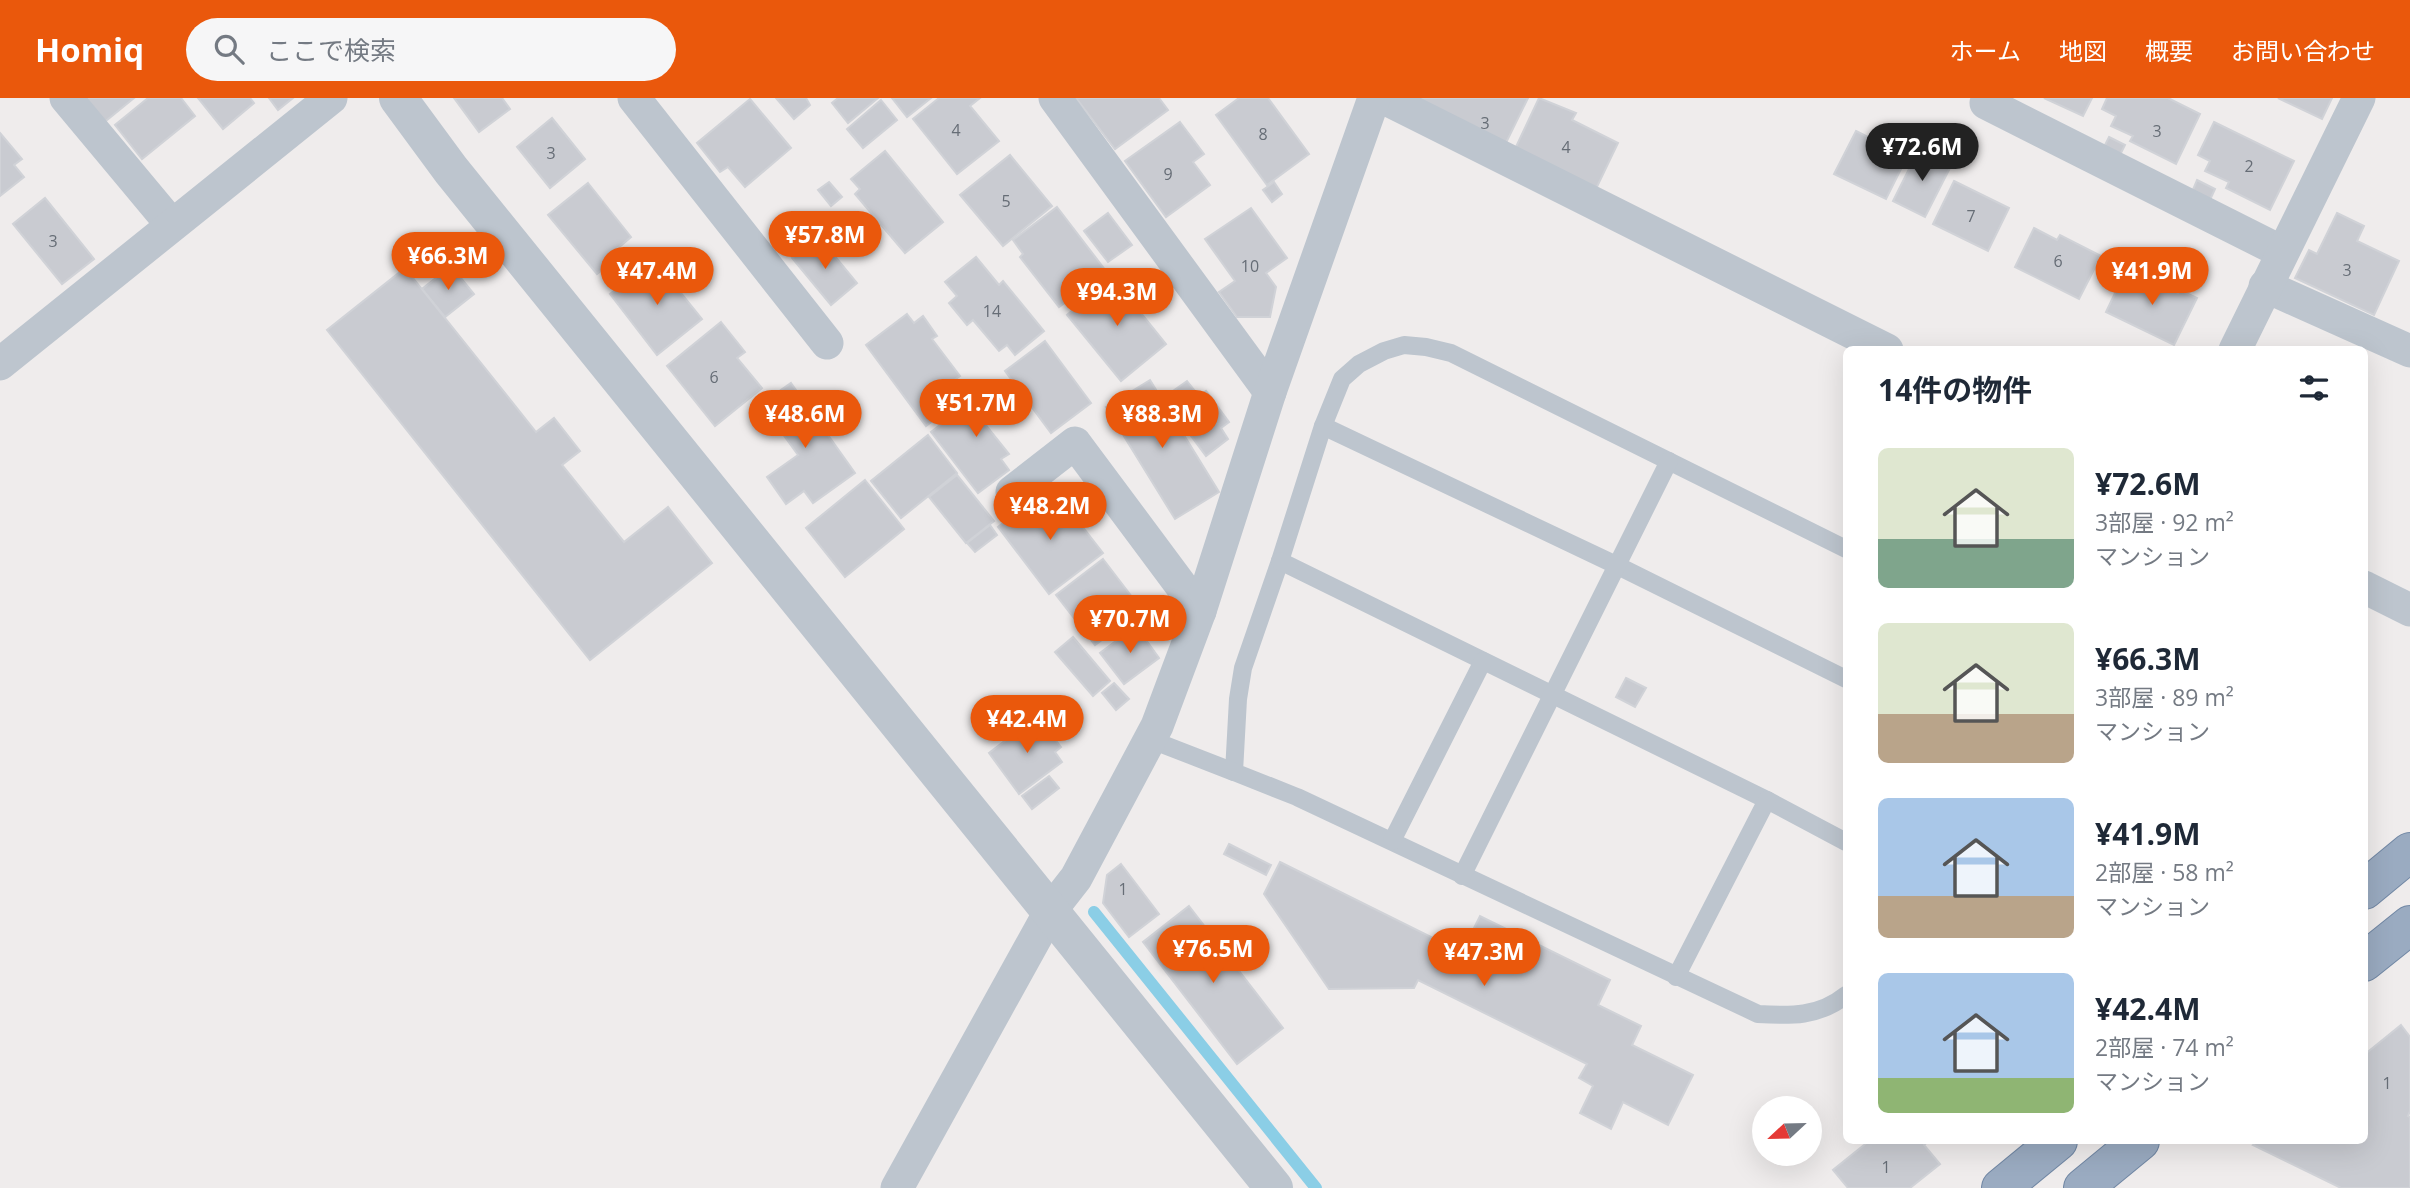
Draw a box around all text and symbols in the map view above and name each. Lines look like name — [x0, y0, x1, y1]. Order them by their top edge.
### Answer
search box — [186, 18, 676, 81]
text: Homiq — [35, 27, 144, 72]
icon: search — [210, 30, 248, 68]
text: ここで検索 — [266, 32, 396, 68]
text: ホーム — [1950, 34, 2021, 67]
text: 地図 — [2059, 34, 2107, 67]
text: 概要 — [2145, 34, 2193, 67]
text: お問い合わせ — [2231, 34, 2375, 67]
house number: 3 — [1480, 112, 1490, 134]
house number: 4 — [951, 119, 961, 141]
house number: 3 — [2152, 120, 2162, 142]
house number: 8 — [1258, 123, 1268, 145]
pin: ¥72.6M — [1865, 123, 1979, 183]
text: ¥72.6M — [1882, 130, 1962, 162]
house number: 4 — [1561, 136, 1571, 158]
house number: 3 — [546, 142, 556, 164]
house number: 2 — [2244, 155, 2254, 177]
house number: 9 — [1163, 163, 1173, 185]
house number: 5 — [1001, 190, 1011, 212]
house number: 7 — [1966, 205, 1976, 227]
pin: ¥57.8M — [768, 212, 882, 271]
text: ¥57.8M — [785, 218, 865, 250]
house number: 3 — [48, 230, 58, 252]
pin: ¥66.3M — [391, 232, 505, 292]
text: ¥66.3M — [408, 239, 488, 271]
pin: ¥47.4M — [600, 248, 714, 307]
pin: ¥41.9M — [2095, 248, 2209, 307]
house number: 6 — [2053, 250, 2063, 272]
text: ¥47.4M — [617, 254, 697, 286]
text: ¥41.9M — [2112, 254, 2192, 286]
house number: 10 — [1241, 255, 1259, 277]
house number: 3 — [2342, 259, 2352, 281]
pin: ¥94.3M — [1060, 268, 1174, 328]
text: ¥94.3M — [1077, 275, 1157, 307]
house number: 14 — [983, 300, 1001, 322]
house number: 6 — [709, 366, 719, 388]
text: 14件の物件 — [1878, 369, 2032, 410]
icon: filters — [2295, 369, 2333, 407]
pin: ¥51.7M — [919, 380, 1033, 439]
text: ¥51.7M — [936, 386, 1016, 418]
pin: ¥48.6M — [748, 390, 862, 450]
pin: ¥88.3M — [1105, 390, 1219, 450]
text: ¥48.6M — [765, 397, 845, 429]
text: ¥88.3M — [1122, 397, 1202, 429]
text: ¥72.6M — [2095, 463, 2200, 504]
icon: home — [1934, 476, 2018, 560]
pin: ¥48.2M — [993, 482, 1107, 542]
text: ¥48.2M — [1010, 489, 1090, 521]
text: 3部屋 · 92 m² — [2095, 506, 2234, 538]
text: マンション — [2095, 540, 2210, 572]
pin: ¥70.7M — [1073, 596, 1187, 655]
text: ¥70.7M — [1090, 602, 1170, 634]
text: ¥66.3M — [2095, 638, 2200, 679]
icon: home — [1934, 651, 2018, 735]
text: 3部屋 · 89 m² — [2095, 681, 2234, 713]
pin: ¥42.4M — [970, 696, 1084, 755]
text: ¥42.4M — [987, 702, 1067, 734]
text: マンション — [2095, 715, 2210, 747]
text: ¥41.9M — [2095, 813, 2200, 854]
icon: home — [1934, 826, 2018, 910]
text: 2部屋 · 58 m² — [2095, 856, 2234, 888]
house number: 1 — [1118, 878, 1128, 900]
text: マンション — [2095, 890, 2210, 922]
pin: ¥76.5M — [1156, 926, 1270, 985]
pin: ¥47.3M — [1427, 928, 1541, 988]
text: ¥76.5M — [1173, 932, 1253, 964]
text: ¥47.3M — [1444, 935, 1524, 967]
text: ¥42.4M — [2095, 988, 2200, 1029]
icon: home — [1934, 1001, 2018, 1085]
text: 2部屋 · 74 m² — [2095, 1031, 2234, 1063]
text: マンション — [2095, 1065, 2210, 1097]
house number: 1 — [2382, 1072, 2392, 1094]
north arrow — [1752, 1096, 1822, 1166]
map controls — [1752, 1096, 1822, 1166]
house number: 1 — [1881, 1156, 1891, 1178]

